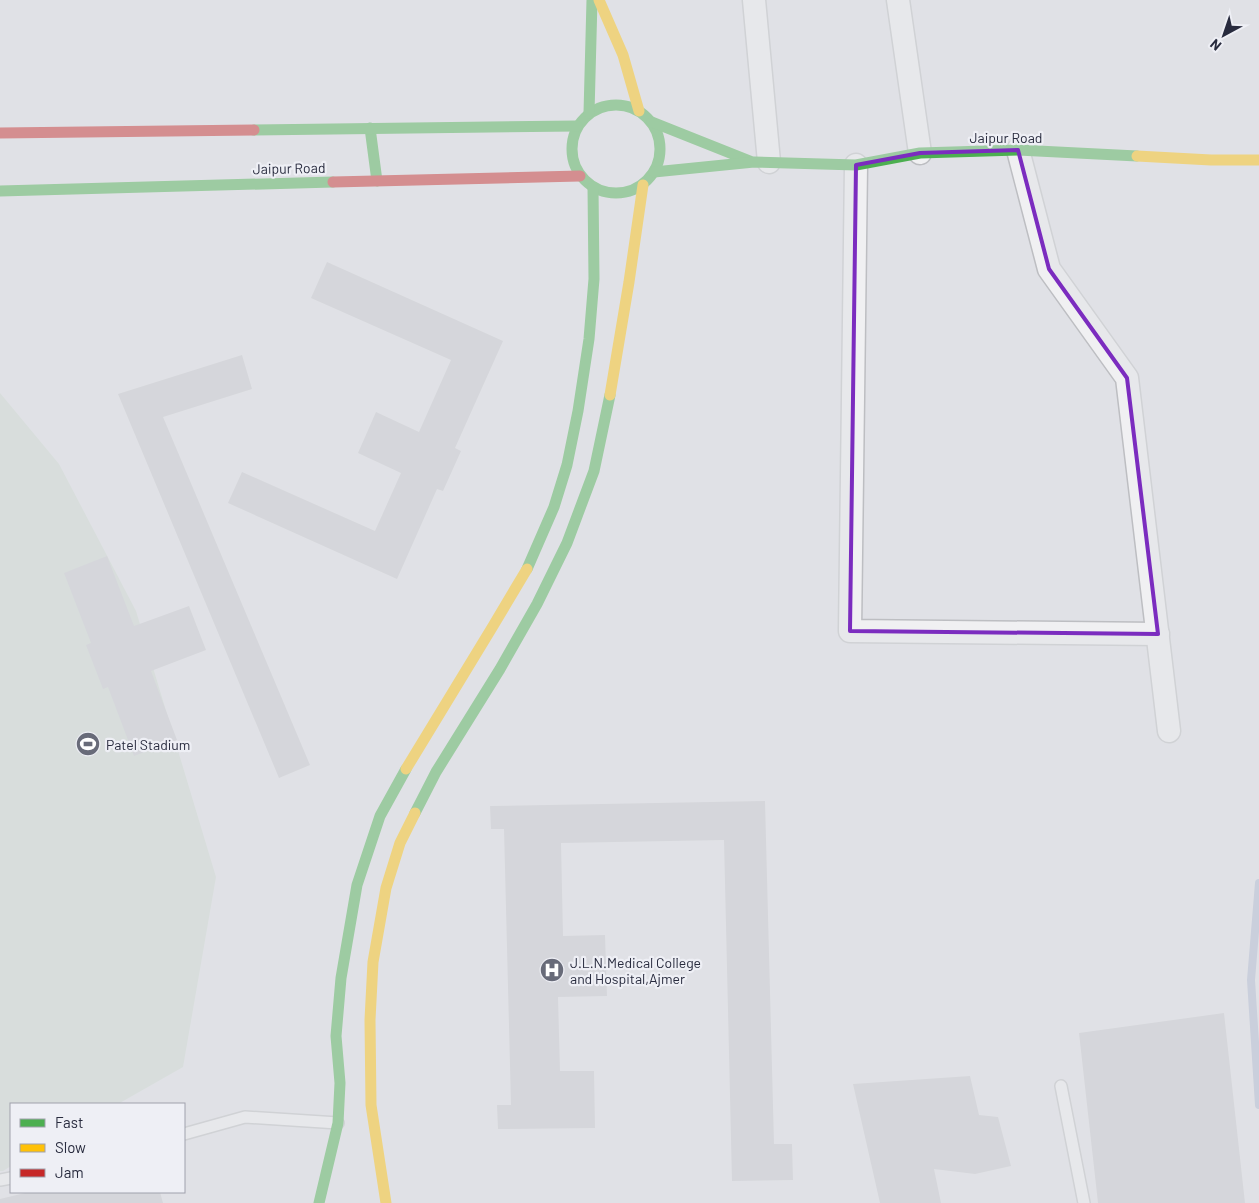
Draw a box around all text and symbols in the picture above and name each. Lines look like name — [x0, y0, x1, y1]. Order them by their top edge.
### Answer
north arrow — [1199, 10, 1249, 60]
text: N — [1206, 36, 1224, 55]
street label: Jaipur Road — [970, 129, 1042, 146]
street label: Jaipur Road — [252, 159, 326, 177]
sports icon: Patel Stadium — [75, 731, 101, 757]
place label: Patel Stadium — [106, 736, 190, 753]
place label: J.L.N.Medical College and Hospital,Ajmer — [570, 954, 701, 987]
hospital icon: J.L.N.Medical College and Hospital,Ajmer — [539, 957, 565, 983]
legend — [10, 1103, 185, 1193]
text: Fast — [55, 1113, 83, 1131]
text: Slow — [55, 1138, 86, 1156]
text: Jam — [55, 1163, 84, 1181]

